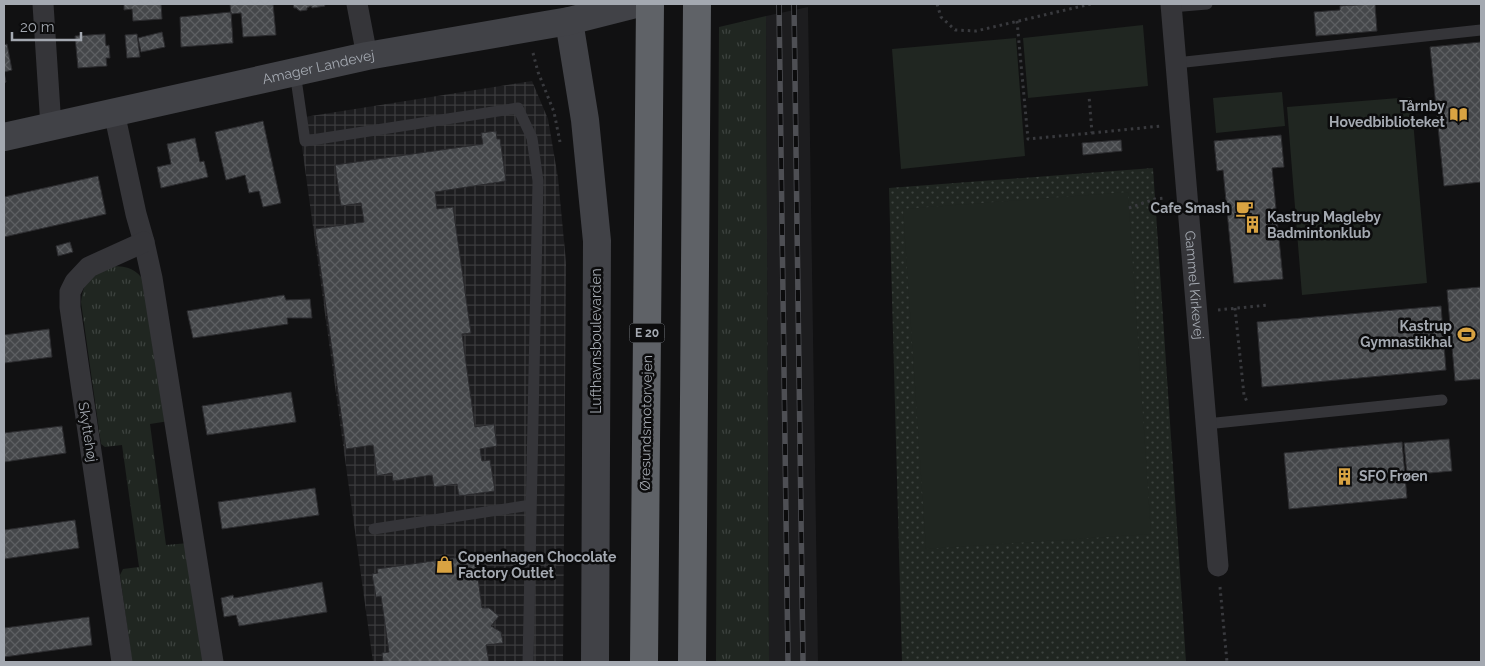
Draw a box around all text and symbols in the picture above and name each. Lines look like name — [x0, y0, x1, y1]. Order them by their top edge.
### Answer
scale bar — [12, 10, 81, 42]
text: 20 m — [20, 18, 55, 36]
street label: Amager Landevej — [261, 47, 376, 87]
place label: Tårnby Hovedbiblioteket — [1329, 98, 1446, 130]
library icon: Tårnby Hovedbiblioteket — [1449, 104, 1469, 124]
cafe icon: Cafe Smash — [1234, 198, 1254, 218]
place label: Cafe Smash — [1151, 200, 1230, 216]
place label: Kastrup Magleby Badmintonklub — [1267, 209, 1381, 241]
building icon: Kastrup Magleby Badmintonklub — [1243, 215, 1263, 235]
street label: Gammel Kirkevej — [1182, 230, 1207, 340]
street label: Lufthavnsboulevarden — [588, 268, 604, 414]
place label: Kastrup Gymnastikhal — [1360, 318, 1453, 350]
road number: E 20 — [630, 323, 664, 342]
sports icon: Kastrup Gymnastikhal — [1456, 324, 1476, 344]
street label: Øresundsmotorvejen — [637, 355, 655, 491]
street label: Skyttehøj — [75, 401, 101, 463]
building icon: SFO Frøen — [1335, 466, 1355, 486]
place label: SFO Frøen — [1359, 468, 1428, 484]
place label: Copenhagen Chocolate Factory Outlet — [458, 549, 617, 581]
shop icon: Copenhagen Chocolate Factory Outlet — [434, 555, 454, 575]

